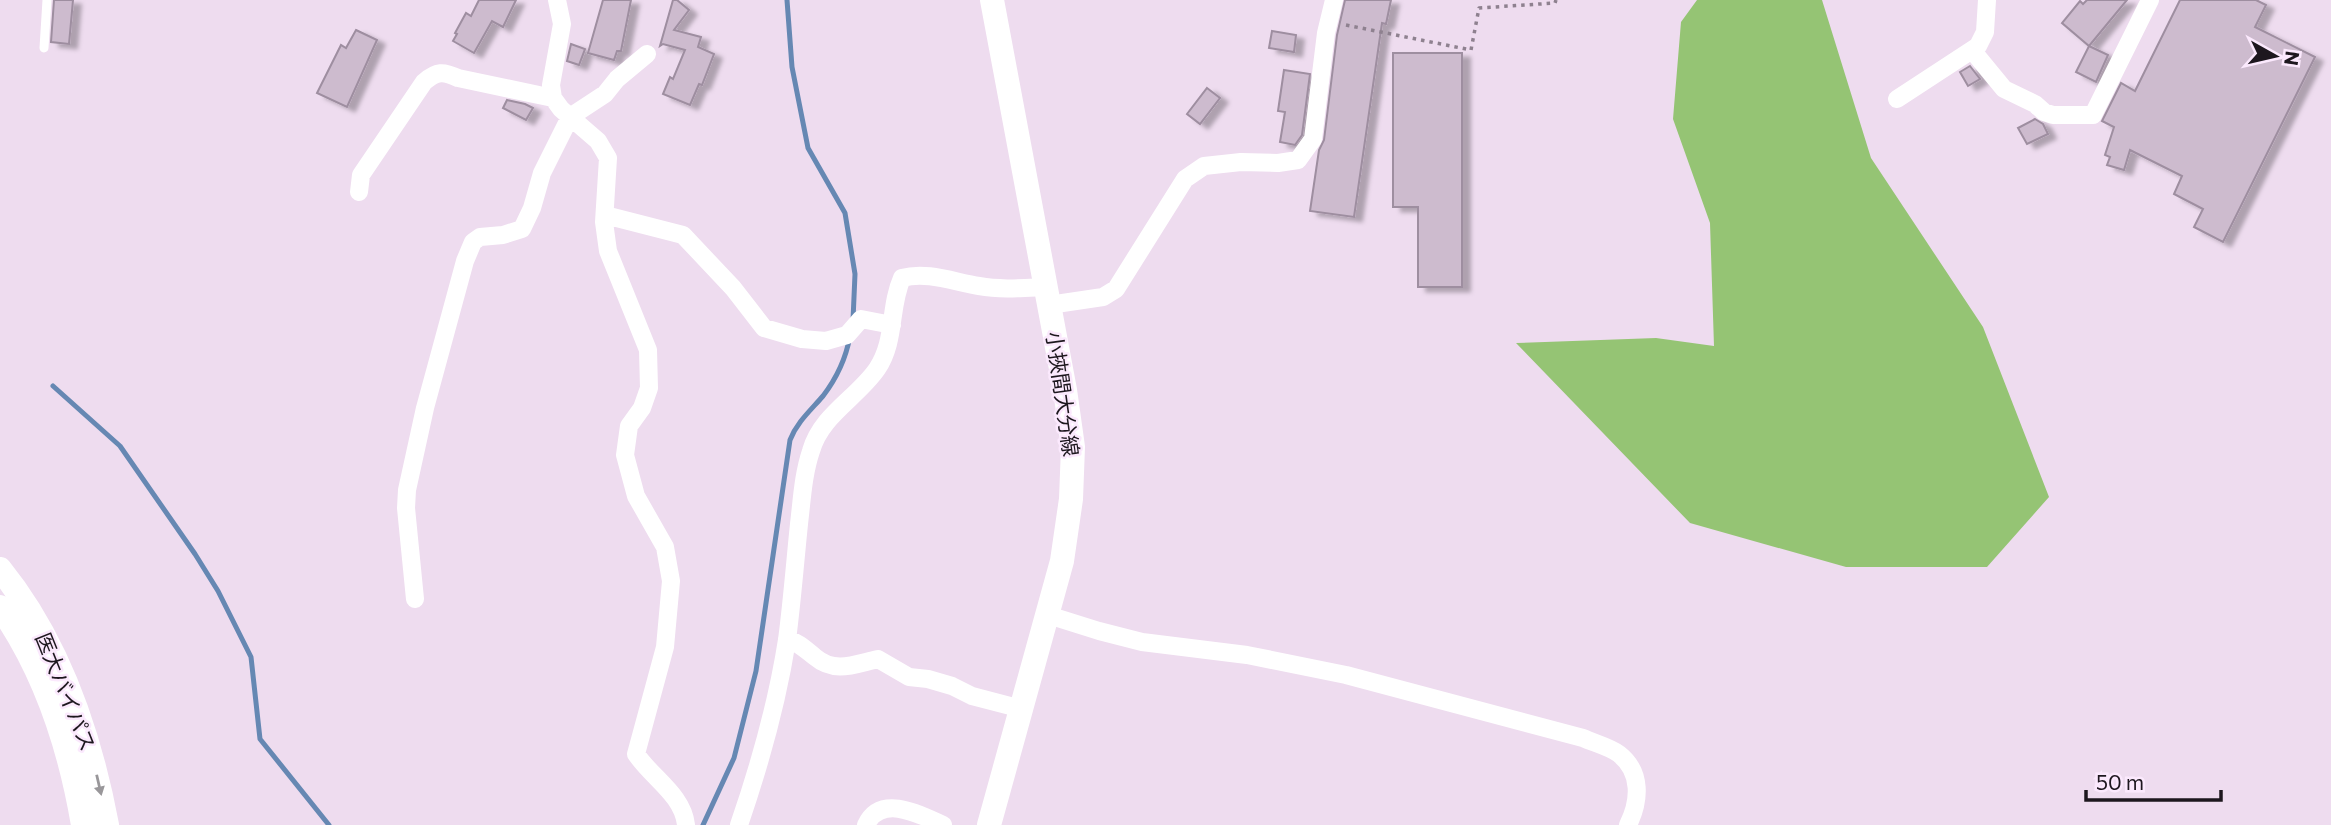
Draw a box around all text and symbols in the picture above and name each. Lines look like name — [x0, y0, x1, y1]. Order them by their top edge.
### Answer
north arrow — [2240, 21, 2310, 91]
text: N — [2280, 50, 2305, 67]
street label: 小挾間大分線 — [1042, 330, 1085, 458]
street label: 医大バイパス — [31, 629, 102, 754]
scale bar — [2086, 758, 2221, 802]
text: 50 m — [2096, 769, 2144, 794]
one-way arrow — [93, 774, 104, 796]

